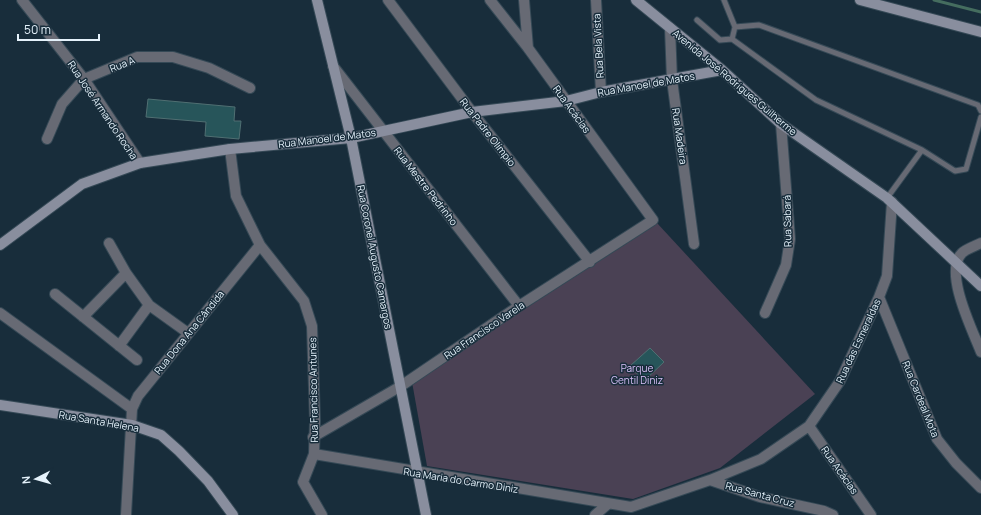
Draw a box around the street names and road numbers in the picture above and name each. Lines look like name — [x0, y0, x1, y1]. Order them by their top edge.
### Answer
street label: Rua Bela Vista — [589, 13, 607, 79]
street label: Avenida José Rodrigues Guilherme — [670, 26, 800, 138]
street label: Rua A — [107, 52, 137, 75]
street label: Rua José Armando Rocha — [65, 58, 141, 162]
street label: Rua Manoel de Matos — [596, 69, 696, 99]
street label: Rua Acácias — [550, 82, 594, 136]
street label: Rua Padre Olímpio — [457, 95, 519, 169]
street label: Rua Madeira — [669, 107, 691, 165]
street label: Rua Manoel de Matos — [277, 125, 377, 151]
street label: Rua Mestre Pedrinho — [391, 144, 461, 228]
street label: Rua Coronel Augusto Camargos — [354, 184, 396, 330]
street label: Rua Sabará — [780, 195, 794, 247]
street label: Rua Dona Ana Cândida — [151, 287, 227, 377]
street label: Rua das Esmeraldas — [832, 296, 884, 386]
street label: Rua Francisco Varela — [441, 298, 527, 362]
street label: Rua Francisco Antunes — [305, 337, 321, 443]
street label: Rua Cardeal Mota — [899, 359, 943, 439]
street label: Rua Santa Helena — [58, 407, 140, 435]
street label: Rua Acácias — [818, 443, 862, 497]
street label: Rua Maria do Carmo Diniz — [402, 464, 520, 496]
street label: Rua Santa Cruz — [724, 478, 796, 510]

